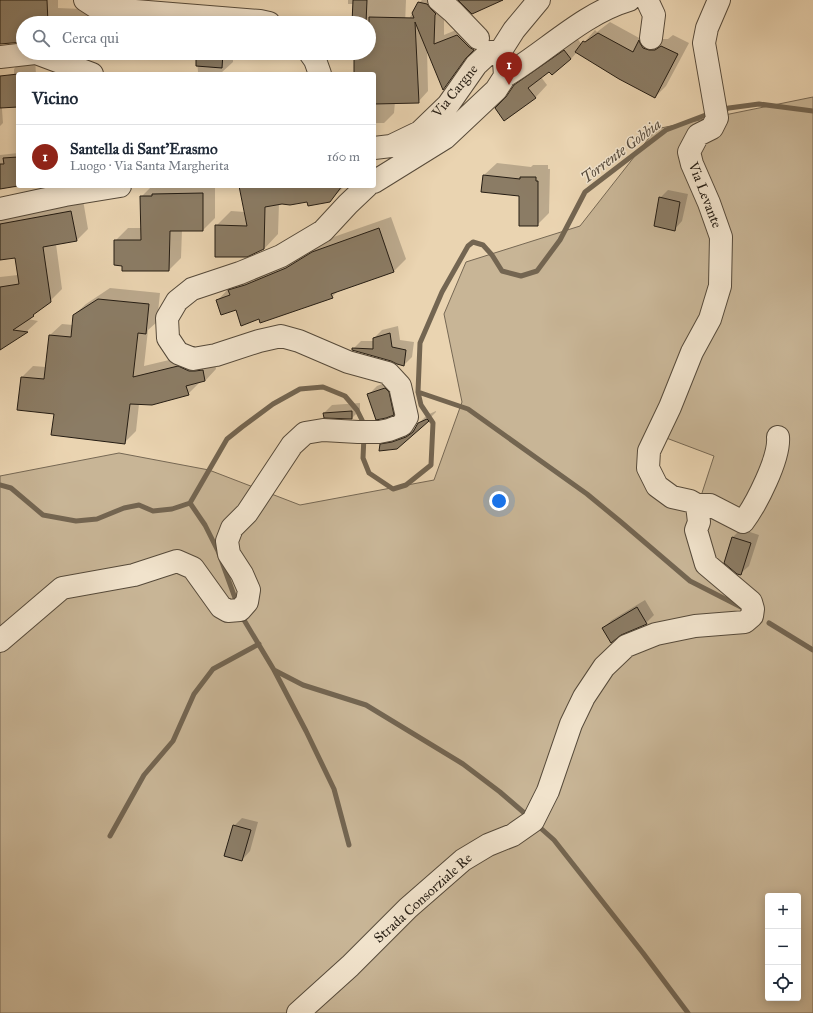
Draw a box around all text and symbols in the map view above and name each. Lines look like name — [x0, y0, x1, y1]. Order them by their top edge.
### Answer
search box — [16, 16, 376, 60]
icon: search — [30, 27, 52, 49]
text: Cerca qui — [62, 29, 119, 47]
pin: 1 — [496, 52, 522, 85]
street label: Via Cargne — [428, 61, 482, 122]
text: Vicino — [32, 88, 78, 109]
water label: Torrente Gobbia — [577, 115, 665, 187]
text: Santella di Sant'Erasmo — [70, 140, 218, 158]
text: 1 — [42, 149, 48, 165]
text: 160 m — [327, 149, 360, 165]
text: Luogo · Via Santa Margherita — [70, 158, 229, 174]
street label: Via Levante — [684, 159, 725, 231]
your location — [489, 491, 509, 511]
street label: Strada Consorziale Re — [370, 849, 476, 947]
map controls — [765, 893, 801, 1001]
button: + — [765, 893, 801, 929]
button: − — [765, 929, 801, 965]
button: locate — [765, 965, 801, 1001]

